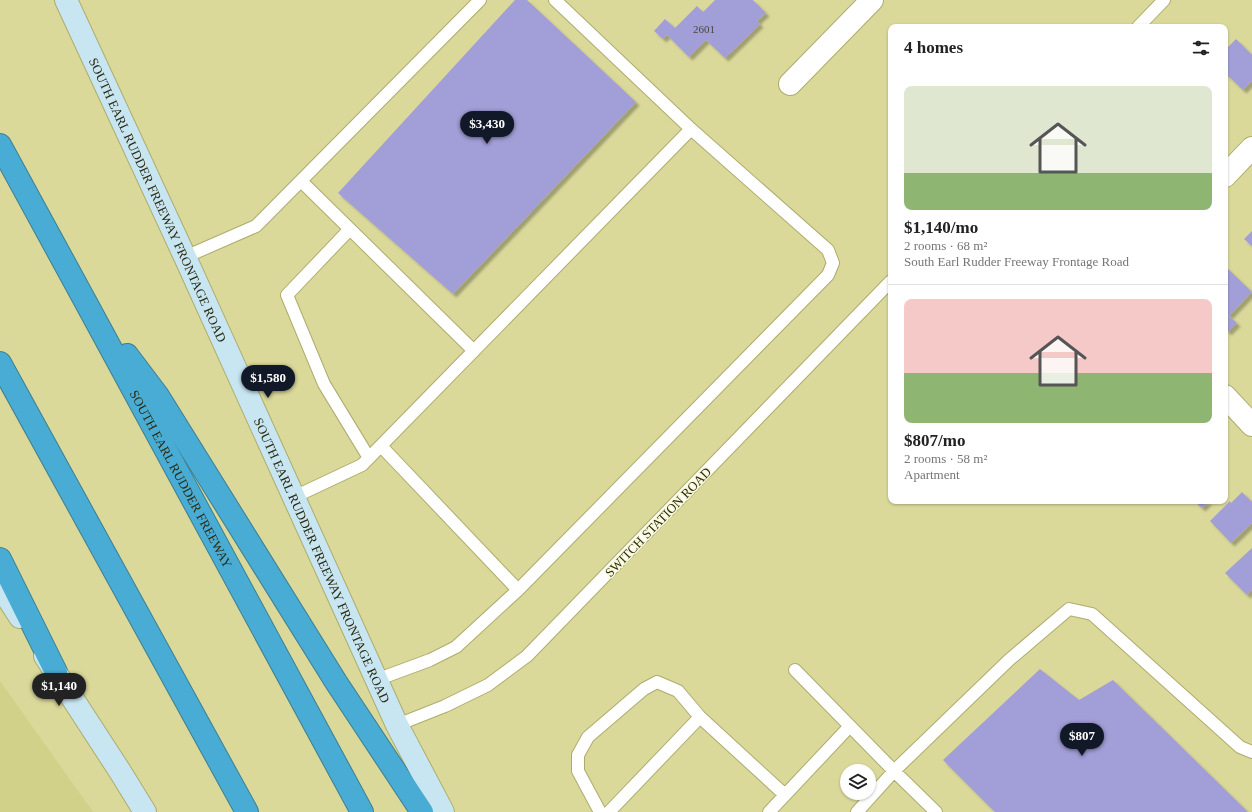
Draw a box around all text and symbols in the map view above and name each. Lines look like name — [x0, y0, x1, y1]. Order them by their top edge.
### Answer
house number: 2601 — [693, 23, 715, 35]
icon: filters — [1190, 37, 1212, 59]
text: 4 homes — [904, 38, 963, 57]
street label: SOUTH EARL RUDDER FREEWAY FRONTAGE ROAD — [86, 55, 230, 344]
pin: $3,430 — [454, 111, 520, 145]
icon: home — [1022, 112, 1094, 184]
text: $3,430 — [469, 116, 505, 131]
text: $1,140/mo — [904, 218, 978, 237]
text: 2 rooms · 68 m² — [904, 238, 987, 253]
text: South Earl Rudder Freeway Frontage Road — [904, 254, 1129, 269]
icon: home — [1022, 325, 1094, 397]
pin: $1,580 — [235, 365, 301, 399]
text: $1,580 — [250, 370, 286, 385]
street label: SOUTH EARL RUDDER FREEWAY — [127, 387, 236, 571]
street label: SOUTH EARL RUDDER FREEWAY FRONTAGE ROAD — [251, 415, 393, 705]
text: $807/mo — [904, 431, 965, 450]
text: 2 rooms · 58 m² — [904, 451, 987, 466]
street label: SWITCH STATION ROAD — [602, 464, 714, 580]
text: Apartment — [904, 467, 960, 482]
pin: $1,140 — [26, 673, 92, 707]
text: $1,140 — [41, 678, 77, 693]
pin: $807 — [1058, 723, 1106, 757]
text: $807 — [1069, 728, 1095, 743]
map controls — [840, 764, 876, 800]
button: layers — [840, 764, 876, 800]

